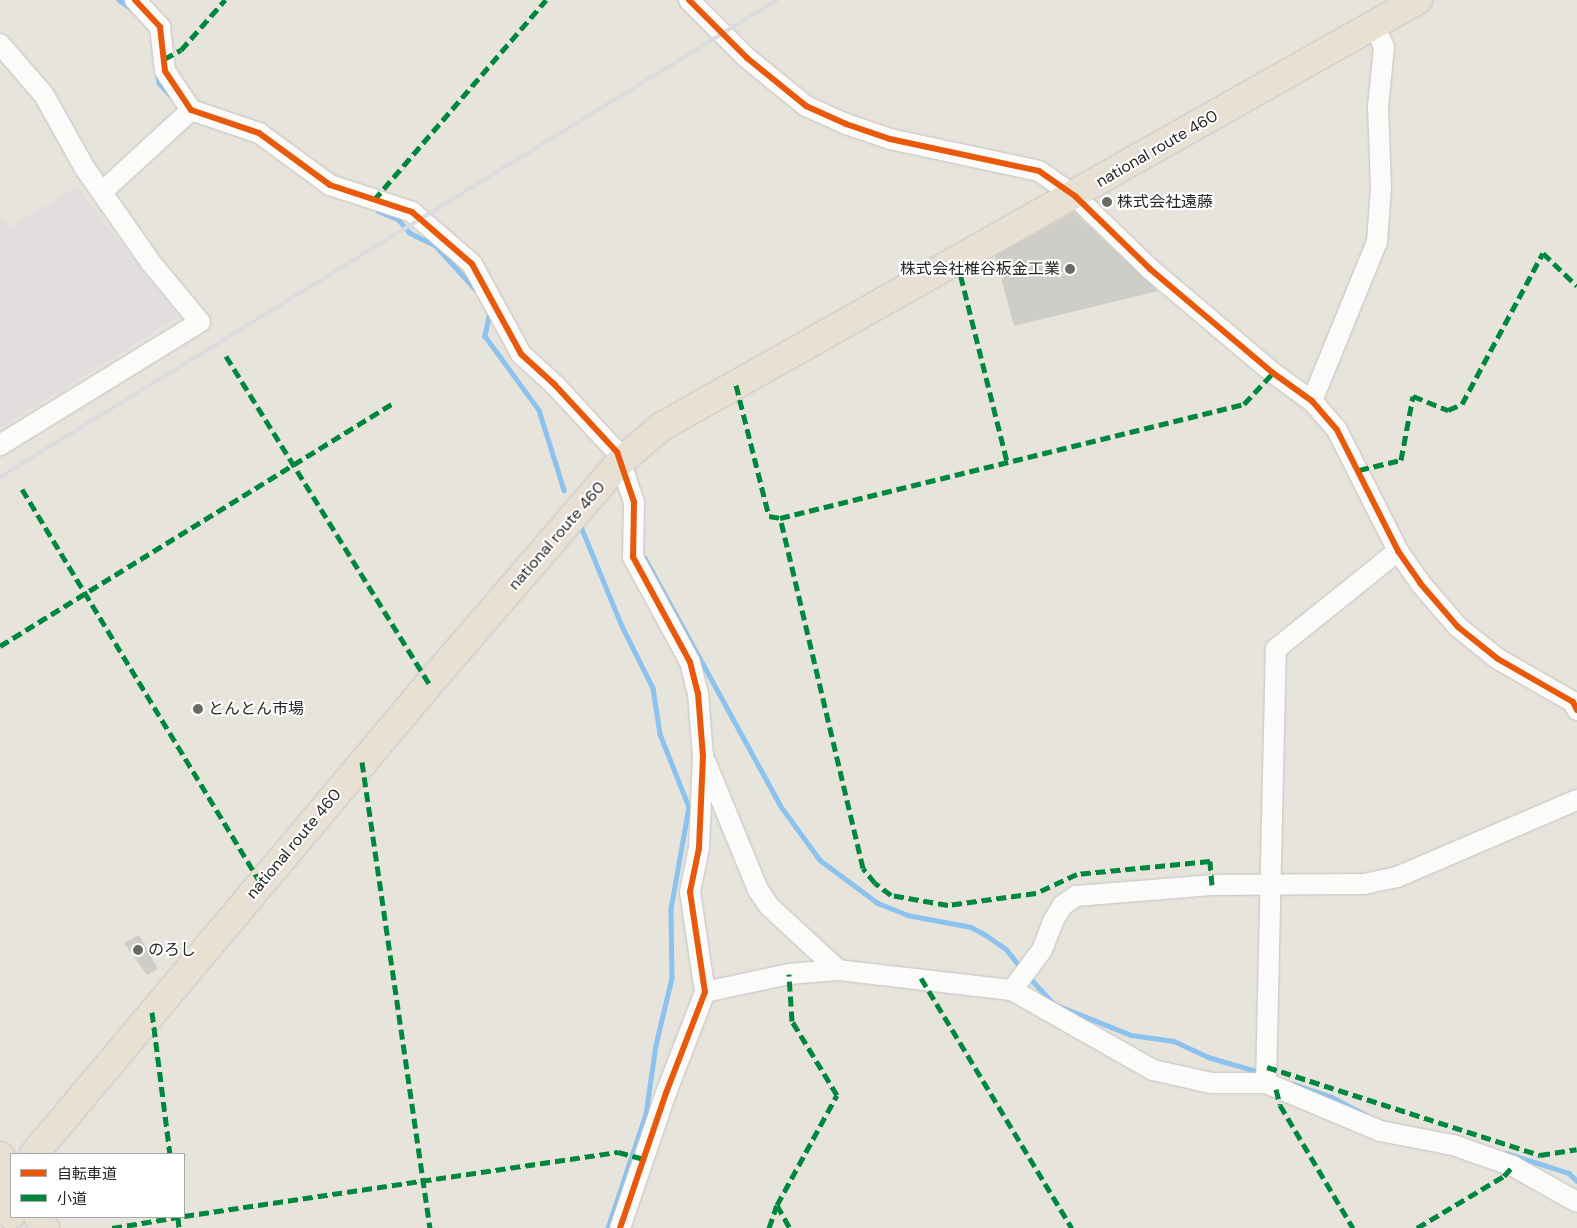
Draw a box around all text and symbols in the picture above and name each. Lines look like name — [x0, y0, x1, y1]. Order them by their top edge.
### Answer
street label: national route 460 — [1093, 106, 1221, 192]
place label: 株式会社遠藤 — [1117, 192, 1213, 212]
marker: 株式会社遠藤 — [1101, 196, 1113, 208]
place label: 株式会社椎谷板金工業 — [900, 259, 1060, 279]
marker: 株式会社椎谷板金工業 — [1064, 263, 1076, 275]
street label: national route 460 — [505, 478, 609, 594]
place label: とんとん市場 — [208, 699, 304, 719]
marker: とんとん市場 — [192, 703, 204, 715]
street label: national route 460 — [243, 785, 345, 903]
place label: のろし — [148, 940, 196, 960]
marker: のろし — [132, 944, 144, 956]
legend — [10, 1153, 185, 1218]
text: 自転車道 — [57, 1164, 117, 1184]
text: 小道 — [57, 1189, 87, 1209]

